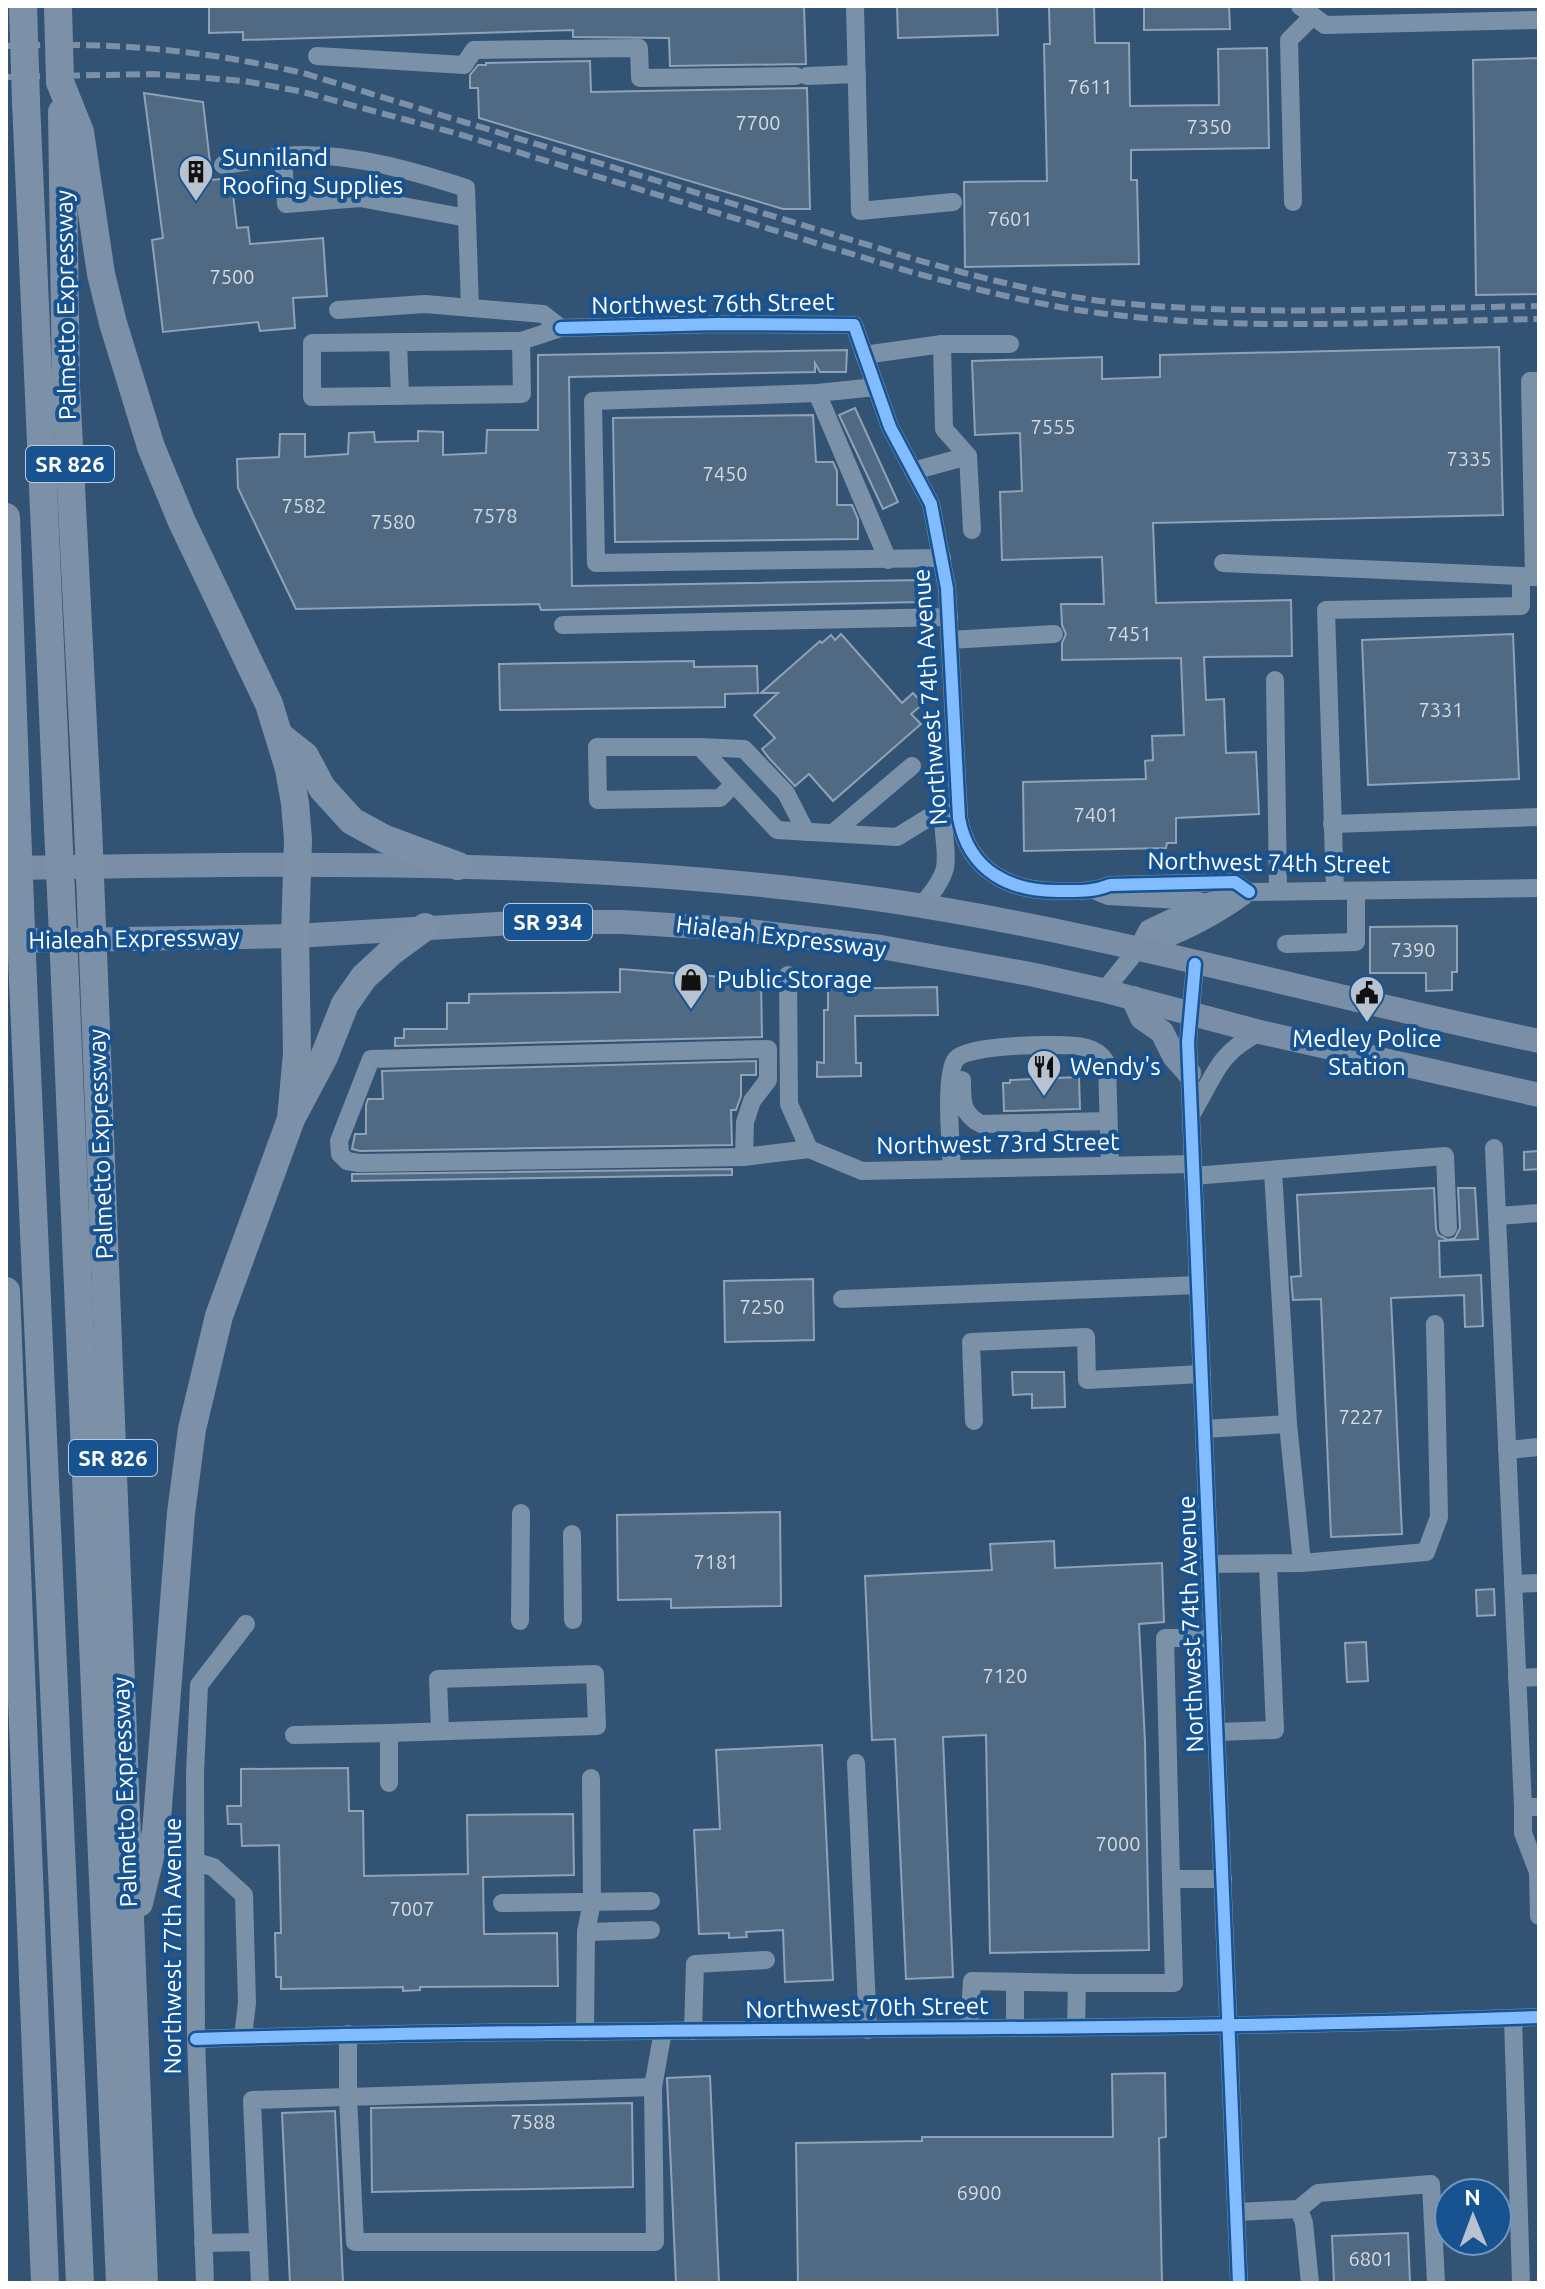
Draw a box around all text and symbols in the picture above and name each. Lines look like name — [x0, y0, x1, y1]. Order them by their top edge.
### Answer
house number: 7611 — [1067, 75, 1113, 98]
house number: 7700 — [735, 111, 781, 134]
house number: 7350 — [1186, 115, 1232, 138]
place label: Sunniland Roofing Supplies — [222, 144, 403, 199]
building icon: Sunniland Roofing Supplies — [177, 153, 215, 203]
street label: Palmetto Expressway — [50, 189, 81, 421]
house number: 7601 — [987, 207, 1033, 230]
house number: 7500 — [209, 265, 255, 288]
street label: Northwest 76th Street — [591, 288, 835, 319]
house number: 7555 — [1030, 415, 1076, 438]
road number: SR 826 — [26, 446, 114, 482]
house number: 7335 — [1446, 447, 1492, 470]
house number: 7450 — [702, 462, 748, 485]
house number: 7582 — [281, 494, 327, 517]
house number: 7578 — [472, 504, 518, 527]
house number: 7580 — [370, 510, 416, 533]
street label: Northwest 74th Avenue — [907, 568, 952, 826]
house number: 7451 — [1106, 622, 1152, 645]
house number: 7331 — [1418, 698, 1464, 721]
house number: 7401 — [1073, 803, 1119, 826]
street label: Northwest 74th Street — [1147, 847, 1391, 878]
road number: SR 934 — [504, 904, 592, 940]
street label: Hialeah Expressway — [674, 910, 888, 963]
street label: Hialeah Expressway — [28, 923, 240, 954]
house number: 7390 — [1390, 938, 1436, 961]
shop icon: Public Storage — [672, 961, 710, 1011]
place label: Public Storage — [717, 966, 872, 993]
public building icon: Medley Police Station — [1348, 974, 1386, 1024]
place label: Medley Police Station — [1292, 1025, 1442, 1080]
street label: Palmetto Expressway — [83, 1028, 118, 1260]
restaurant icon: Wendy's — [1025, 1048, 1063, 1098]
place label: Wendy's — [1070, 1053, 1161, 1080]
street label: Northwest 73rd Street — [876, 1128, 1120, 1159]
house number: 7250 — [739, 1295, 785, 1318]
house number: 7227 — [1338, 1405, 1384, 1428]
road number: SR 826 — [69, 1440, 157, 1476]
street label: Northwest 74th Avenue — [1173, 1495, 1208, 1753]
house number: 7181 — [693, 1550, 739, 1573]
house number: 7120 — [982, 1664, 1028, 1687]
street label: Palmetto Expressway — [107, 1676, 142, 1908]
street label: Northwest 77th Avenue — [159, 1817, 186, 2075]
house number: 7000 — [1095, 1832, 1141, 1855]
house number: 7007 — [389, 1897, 435, 1920]
street label: Northwest 70th Street — [745, 1992, 989, 2023]
house number: 7588 — [510, 2110, 556, 2133]
north arrow — [1433, 2177, 1513, 2257]
house number: 6900 — [956, 2181, 1002, 2204]
text: N — [1464, 2184, 1481, 2209]
house number: 6801 — [1348, 2247, 1394, 2270]

